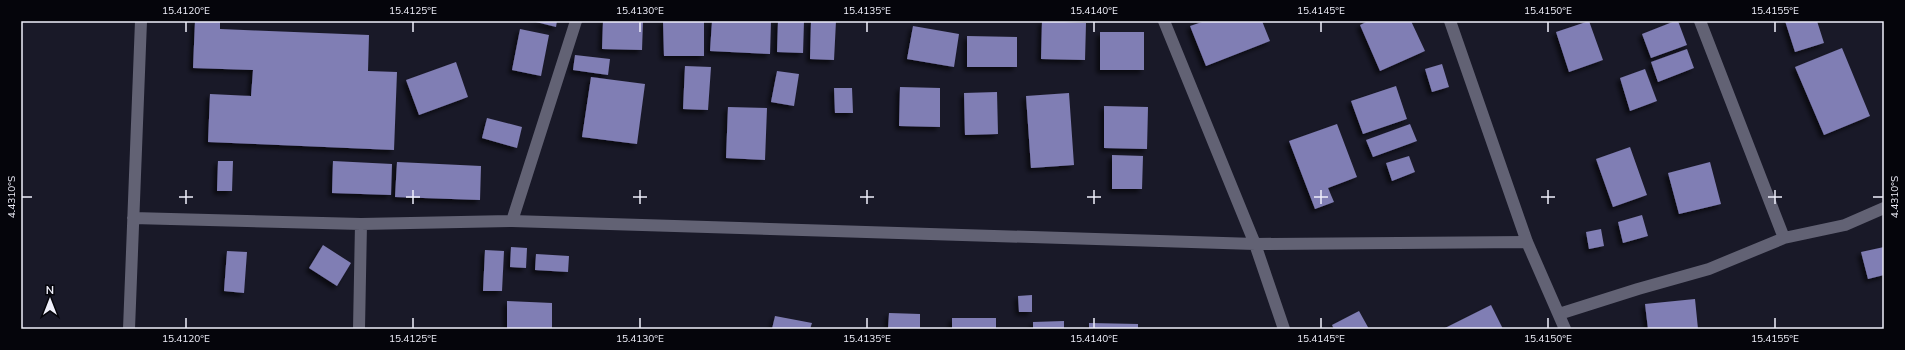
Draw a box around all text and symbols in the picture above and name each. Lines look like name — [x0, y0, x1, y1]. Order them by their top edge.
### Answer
text: 15.4120°E — [162, 4, 210, 17]
text: 15.4125°E — [389, 4, 437, 17]
text: 15.4130°E — [616, 4, 664, 17]
text: 15.4135°E — [843, 4, 891, 17]
text: 15.4140°E — [1070, 4, 1118, 17]
text: 15.4145°E — [1297, 4, 1345, 17]
text: 15.4150°E — [1524, 4, 1572, 17]
text: 15.4155°E — [1751, 4, 1799, 17]
text: 4.4310°S — [5, 176, 18, 218]
text: 4.4310°S — [1888, 176, 1901, 218]
north arrow — [30, 280, 70, 320]
text: N — [46, 283, 54, 297]
text: 15.4120°E — [162, 332, 210, 345]
text: 15.4125°E — [389, 332, 437, 345]
text: 15.4130°E — [616, 332, 664, 345]
text: 15.4135°E — [843, 332, 891, 345]
text: 15.4140°E — [1070, 332, 1118, 345]
text: 15.4145°E — [1297, 332, 1345, 345]
text: 15.4150°E — [1524, 332, 1572, 345]
text: 15.4155°E — [1751, 332, 1799, 345]

